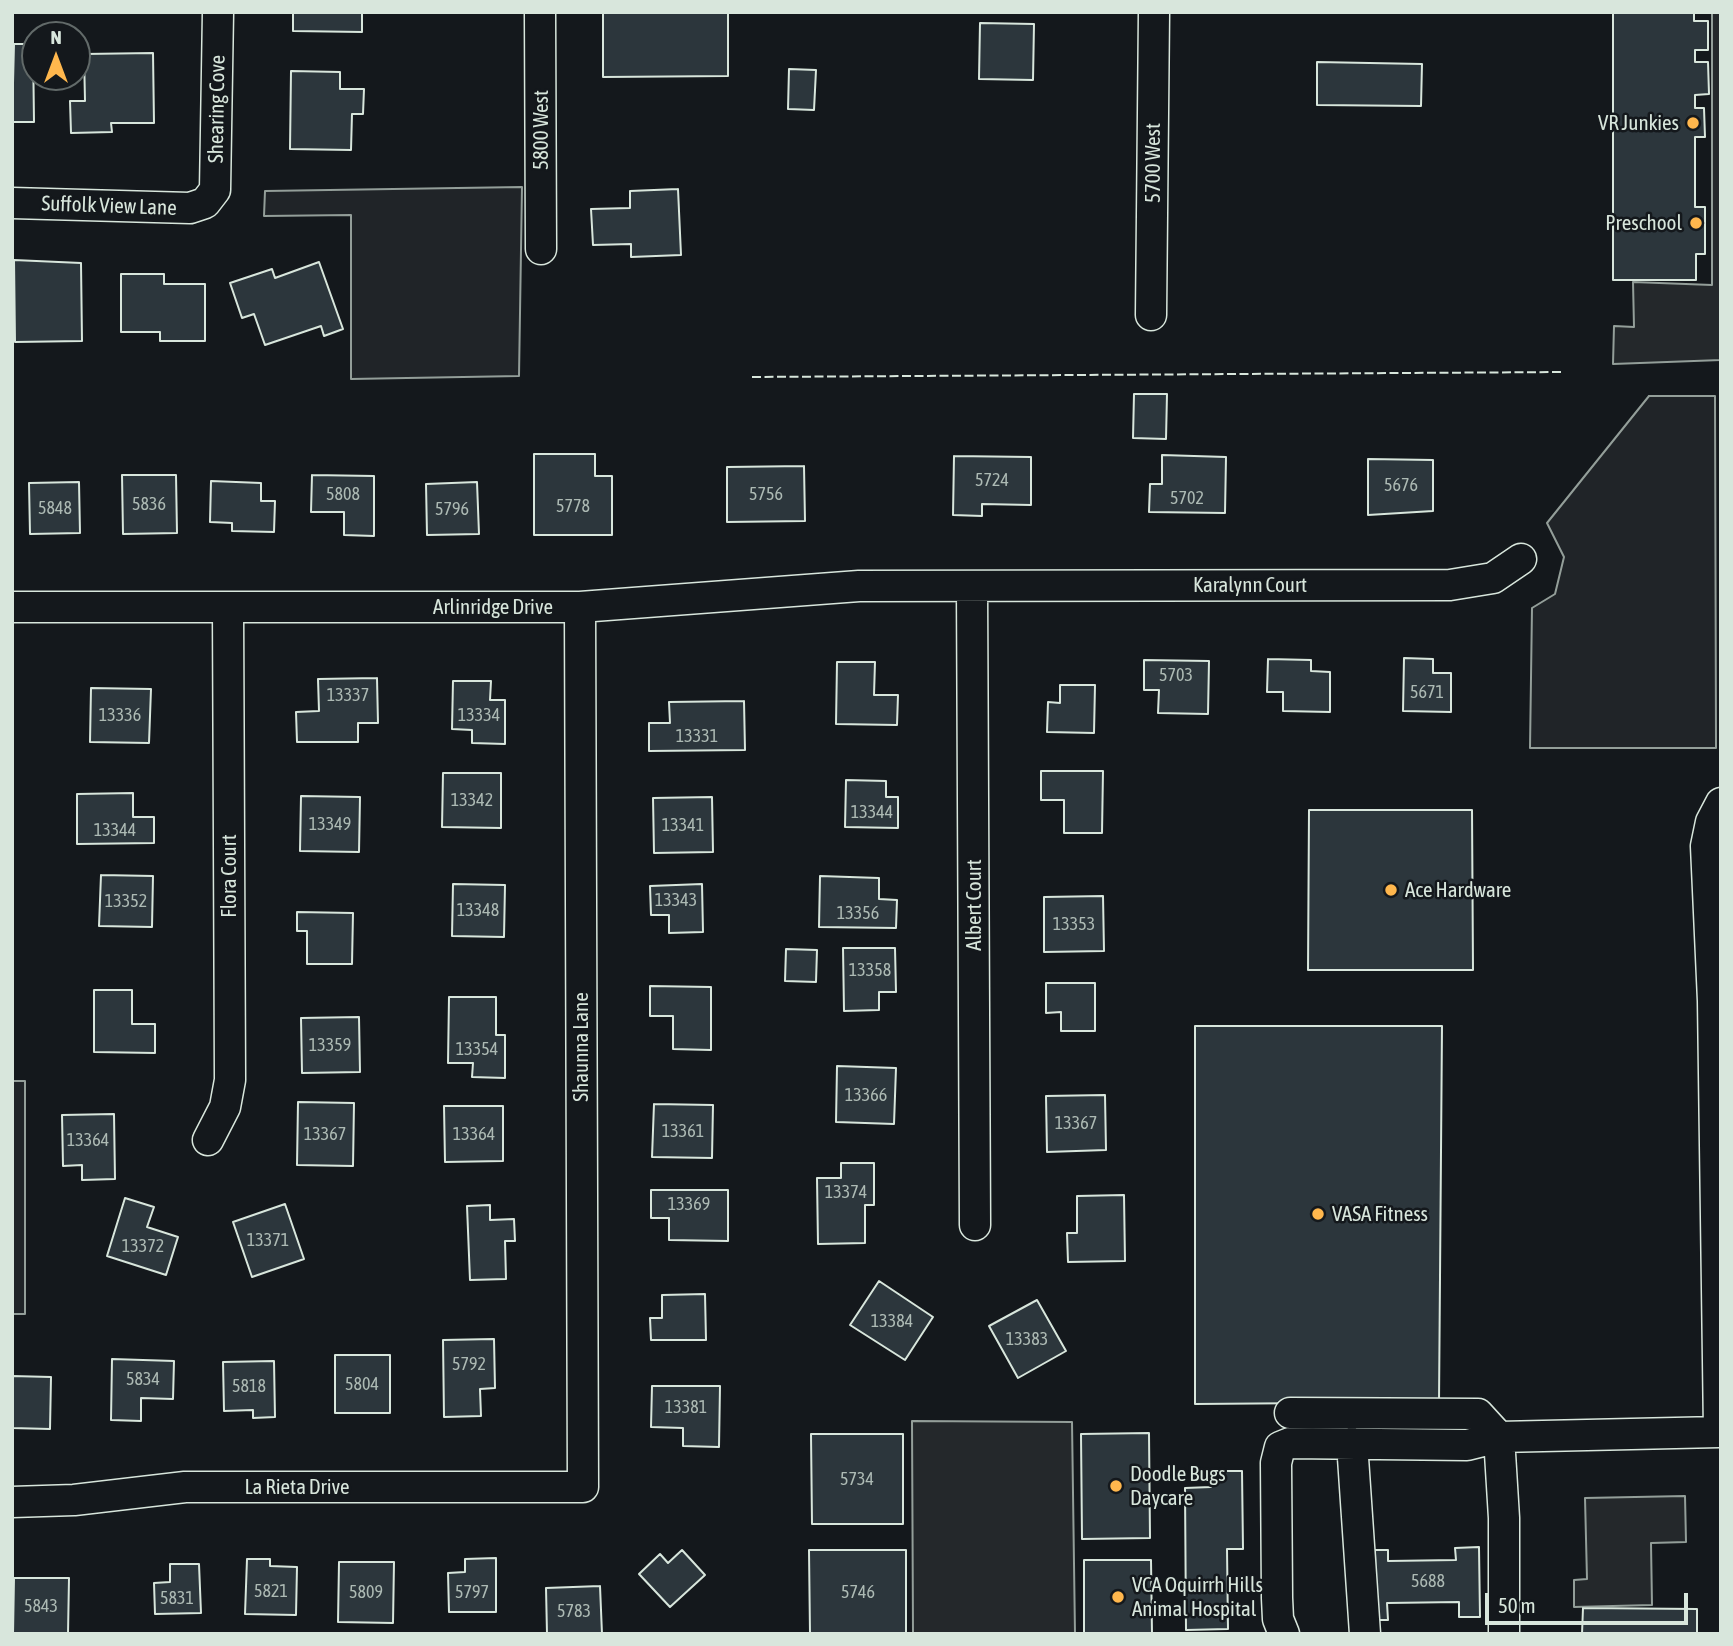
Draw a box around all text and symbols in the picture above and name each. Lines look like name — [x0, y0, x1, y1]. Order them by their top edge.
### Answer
north arrow — [21, 21, 91, 91]
text: N — [50, 26, 62, 48]
street label: Shearing Cove — [203, 55, 231, 163]
street label: 5800 West — [528, 90, 554, 170]
place label: VR Junkies — [1598, 110, 1679, 136]
marker: VR Junkies — [1685, 115, 1701, 131]
street label: 5700 West — [1140, 123, 1166, 203]
street label: Suffolk View Lane — [41, 191, 177, 221]
place label: Preschool — [1605, 210, 1682, 236]
marker: Preschool — [1688, 215, 1704, 231]
house number: 5724 — [975, 469, 1009, 491]
house number: 5676 — [1384, 474, 1418, 496]
house number: 5808 — [326, 483, 360, 505]
house number: 5756 — [749, 483, 783, 505]
house number: 5702 — [1170, 487, 1204, 509]
house number: 5836 — [132, 493, 166, 515]
house number: 5778 — [556, 495, 590, 517]
house number: 5848 — [38, 497, 72, 519]
house number: 5796 — [435, 498, 469, 520]
street label: Karalynn Court — [1193, 572, 1307, 598]
street label: Arlinridge Drive — [433, 594, 553, 620]
house number: 5703 — [1159, 664, 1193, 686]
house number: 5671 — [1410, 681, 1444, 703]
house number: 13337 — [327, 684, 369, 706]
house number: 13336 — [99, 704, 141, 726]
house number: 13334 — [458, 704, 500, 726]
house number: 13331 — [676, 725, 718, 747]
house number: 13342 — [451, 789, 493, 811]
house number: 13344 — [851, 801, 893, 823]
house number: 13349 — [309, 813, 351, 835]
house number: 13341 — [662, 814, 704, 836]
house number: 13344 — [94, 819, 136, 841]
street label: Flora Court — [216, 834, 242, 918]
street label: Albert Court — [961, 859, 987, 951]
place label: Ace Hardware — [1405, 877, 1511, 903]
marker: Ace Hardware — [1383, 882, 1399, 898]
house number: 13343 — [655, 889, 697, 911]
house number: 13352 — [105, 890, 147, 912]
house number: 13348 — [457, 899, 499, 921]
house number: 13356 — [837, 902, 879, 924]
house number: 13353 — [1053, 913, 1095, 935]
house number: 13358 — [849, 959, 891, 981]
street label: Shaunna Lane — [568, 992, 594, 1102]
house number: 13359 — [309, 1034, 351, 1056]
house number: 13354 — [456, 1038, 498, 1060]
house number: 13366 — [845, 1084, 887, 1106]
house number: 13367 — [1055, 1112, 1097, 1134]
house number: 13361 — [662, 1120, 704, 1142]
house number: 13367 — [304, 1123, 346, 1145]
house number: 13364 — [453, 1123, 495, 1145]
house number: 13364 — [67, 1129, 109, 1151]
house number: 13374 — [825, 1181, 867, 1203]
house number: 13369 — [668, 1193, 710, 1215]
place label: VASA Fitness — [1332, 1201, 1428, 1227]
marker: VASA Fitness — [1310, 1206, 1326, 1222]
house number: 13371 — [247, 1229, 289, 1251]
house number: 13372 — [122, 1235, 164, 1257]
house number: 13384 — [871, 1310, 913, 1332]
house number: 13383 — [1006, 1328, 1048, 1350]
house number: 5792 — [452, 1353, 486, 1375]
house number: 5834 — [126, 1368, 160, 1390]
house number: 5804 — [345, 1373, 379, 1395]
house number: 5818 — [232, 1375, 266, 1397]
house number: 13381 — [665, 1396, 707, 1418]
place label: Doodle Bugs Daycare — [1130, 1461, 1226, 1511]
house number: 5734 — [840, 1468, 874, 1490]
street label: La Rieta Drive — [244, 1474, 350, 1500]
marker: Doodle Bugs Daycare — [1108, 1478, 1124, 1494]
house number: 5688 — [1411, 1570, 1445, 1592]
place label: VCA Oquirrh Hills Animal Hospital — [1132, 1572, 1263, 1622]
house number: 5821 — [254, 1580, 288, 1602]
scale bar — [1488, 1580, 1691, 1624]
house number: 5809 — [349, 1581, 383, 1603]
house number: 5797 — [455, 1581, 489, 1603]
house number: 5746 — [841, 1581, 875, 1603]
house number: 5831 — [160, 1587, 194, 1609]
marker: VCA Oquirrh Hills Animal Hospital — [1110, 1589, 1126, 1605]
text: 50 m — [1498, 1593, 1536, 1617]
house number: 5843 — [24, 1595, 58, 1617]
house number: 5783 — [557, 1600, 591, 1622]

